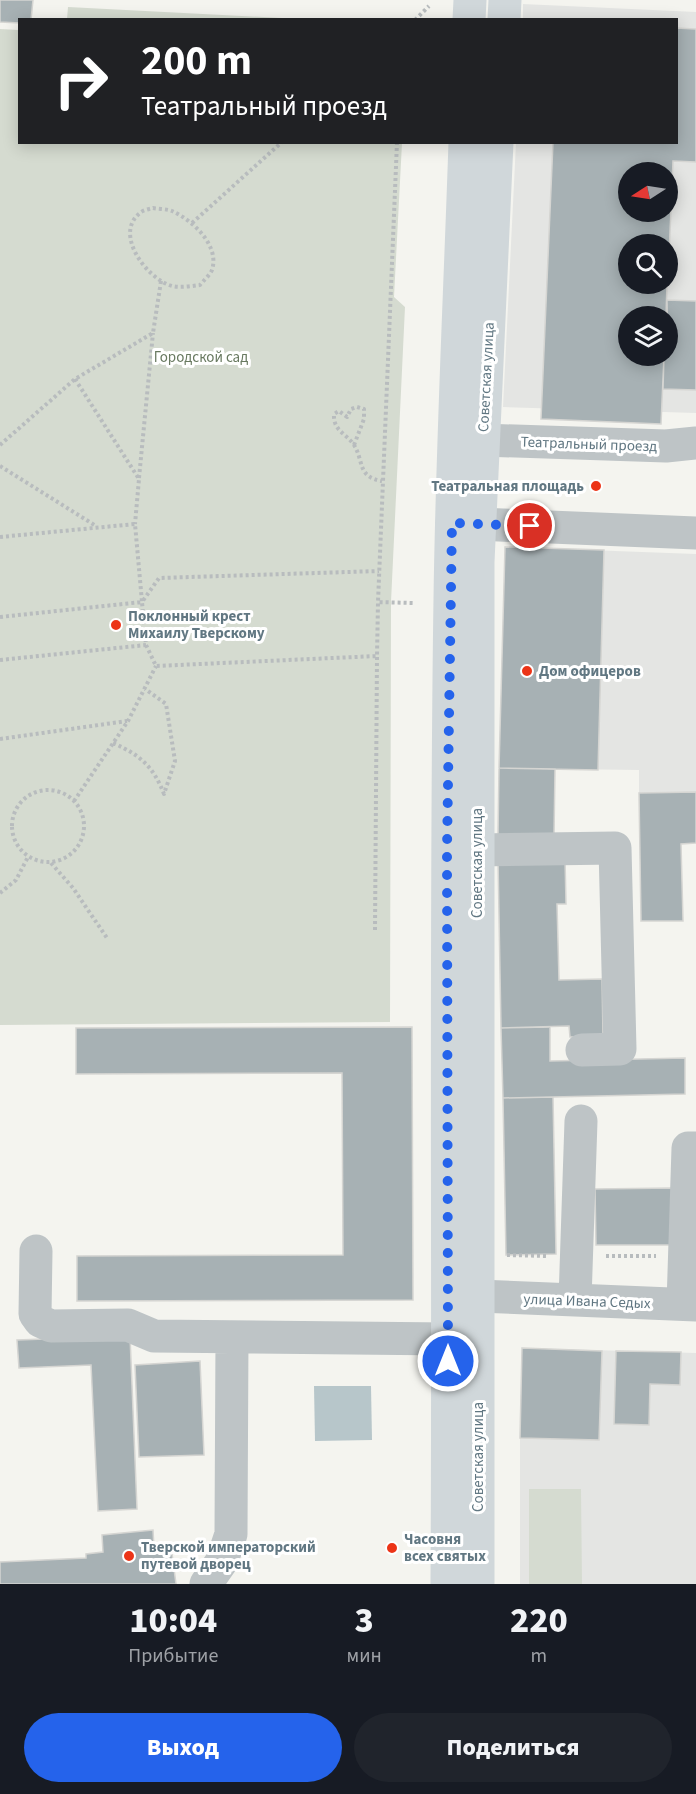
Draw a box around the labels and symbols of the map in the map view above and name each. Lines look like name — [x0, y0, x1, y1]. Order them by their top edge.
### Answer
north arrow — [618, 162, 678, 222]
street label: Советская улица — [473, 322, 500, 433]
park label: Городской сад — [154, 347, 248, 368]
street label: Театральный проезд — [520, 432, 658, 457]
place label: Театральная площадь — [431, 476, 584, 497]
marker: Театральная площадь — [589, 479, 603, 493]
pin — [504, 500, 555, 551]
place label: Поклонный крест Михаилу Тверскому — [128, 606, 265, 644]
marker: Поклонный крест Михаилу Тверскому — [109, 618, 123, 632]
place label: Дом офицеров — [539, 661, 641, 682]
marker: Дом офицеров — [520, 664, 534, 678]
street label: Советская улица — [467, 808, 488, 918]
street label: улица Ивана Седых — [523, 1289, 651, 1314]
position arrow — [416, 1329, 480, 1393]
street label: Советская улица — [468, 1402, 489, 1512]
place label: Часовня всех святых — [404, 1529, 486, 1567]
place label: Тверской императорский путевой дворец — [141, 1537, 316, 1575]
marker: Часовня всех святых — [385, 1541, 399, 1555]
marker: Тверской императорский путевой дворец — [122, 1549, 136, 1563]

